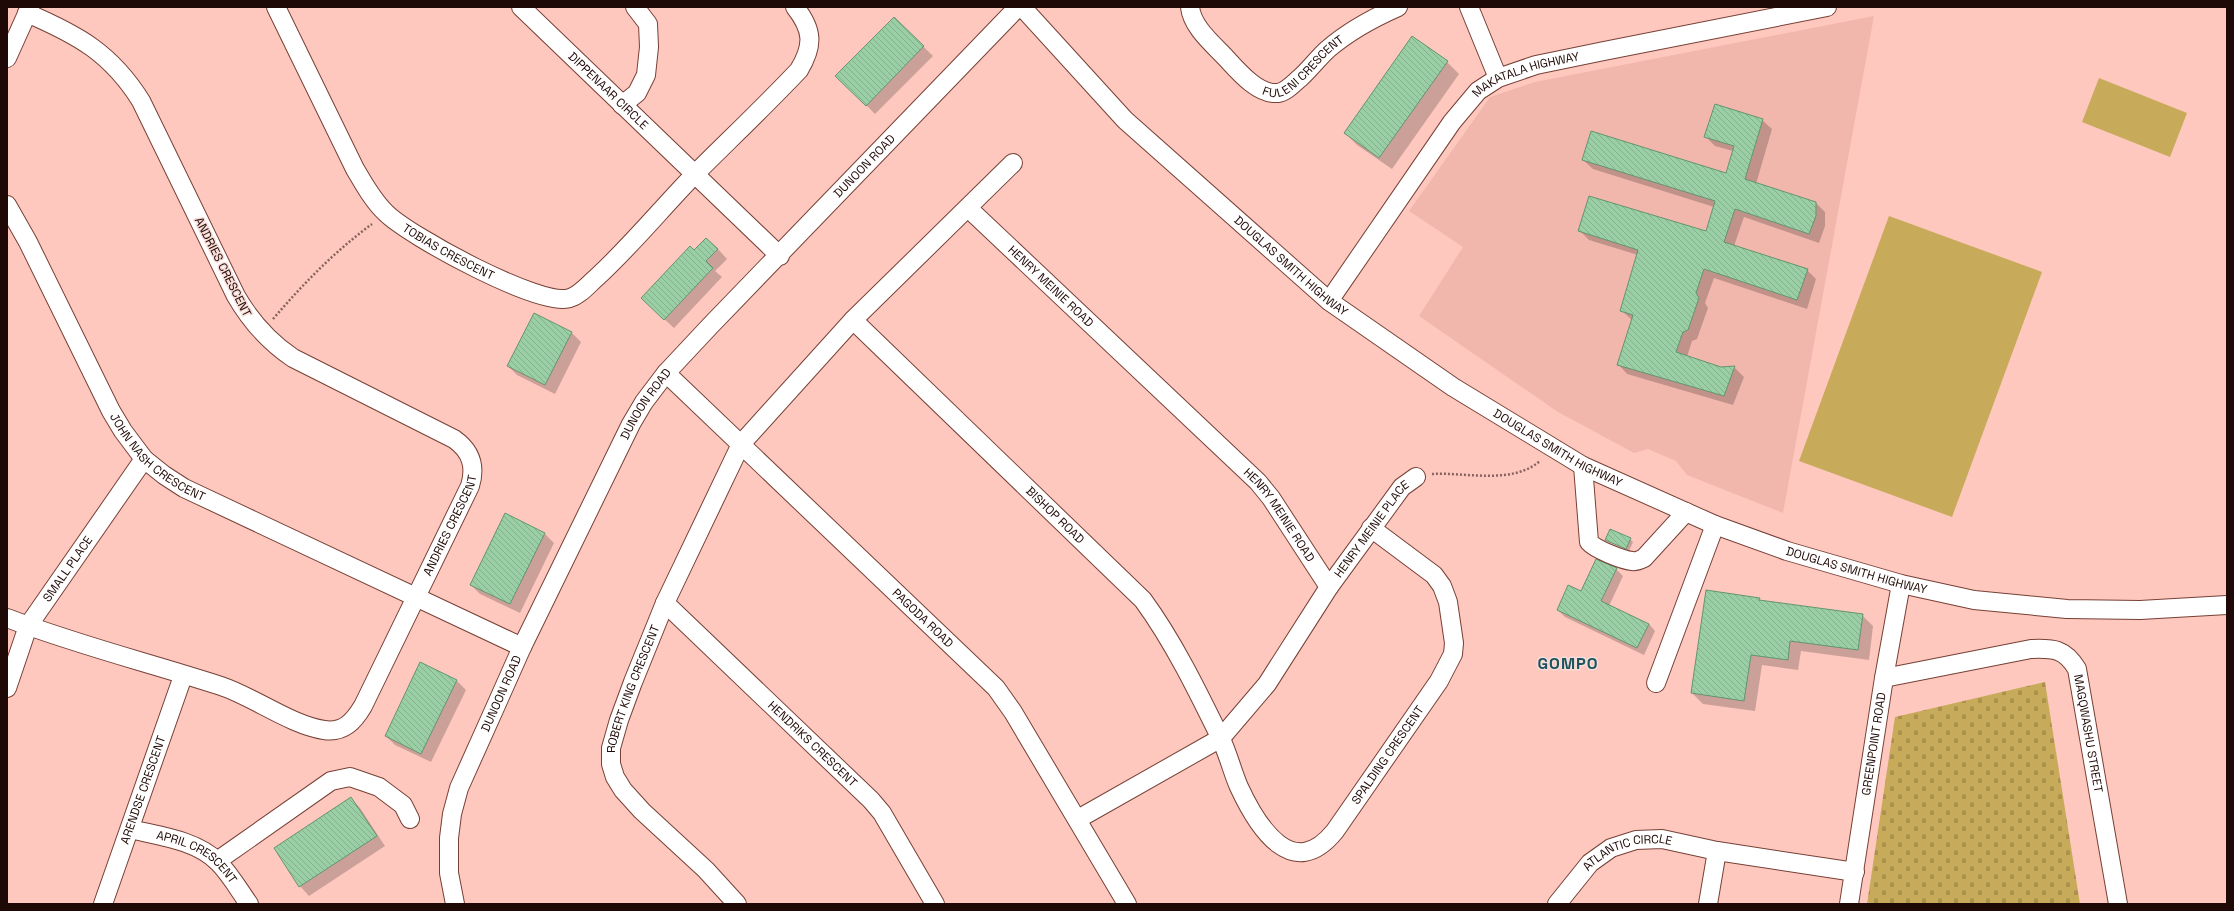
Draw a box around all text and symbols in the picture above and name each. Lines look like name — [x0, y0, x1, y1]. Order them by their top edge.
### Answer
street label: FULENI CRESCENT — [1260, 32, 1347, 101]
street label: MAKATALA HIGHWAY — [1468, 48, 1581, 100]
street label: DIPPENAAR CIRCLE — [565, 49, 652, 133]
street label: DUNOON ROAD — [830, 131, 899, 201]
street label: DOUGLAS SMITH HIGHWAY — [1230, 212, 1352, 320]
street label: ANDRIES CRESCENT — [191, 214, 255, 320]
street label: TOBIAS CRESCENT — [399, 220, 497, 284]
street label: HENRY MEINIE ROAD — [1005, 242, 1097, 331]
street label: DUNOON ROAD — [617, 365, 675, 442]
street label: DOUGLAS SMITH HIGHWAY — [1490, 405, 1626, 491]
street label: JOHN NASH CRESCENT — [106, 410, 208, 505]
street label: HENRY MEINIE ROAD — [1240, 464, 1318, 565]
street label: ANDRIES CRESCENT — [420, 474, 480, 578]
street label: HENRY MEINIE PLACE — [1331, 477, 1412, 581]
street label: BISHOP ROAD — [1022, 483, 1088, 547]
street label: SMALL PLACE — [39, 533, 96, 605]
street label: DOUGLAS SMITH HIGHWAY — [1784, 543, 1929, 598]
street label: PAGODA ROAD — [889, 585, 957, 651]
street label: ROBERT KING CRESCENT — [603, 623, 663, 753]
street label: DUNOON ROAD — [477, 653, 525, 734]
district label: GOMPO — [1537, 653, 1599, 674]
street label: MAGQWASHU STREET — [2070, 673, 2106, 794]
street label: GREENPOINT ROAD — [1858, 691, 1890, 797]
street label: HENDRIKS CRESCENT — [764, 698, 861, 790]
street label: SPALDING CRESCENT — [1348, 702, 1428, 808]
street label: ARENDSE CRESCENT — [117, 733, 169, 846]
street label: APRIL CRESCENT — [155, 827, 241, 886]
street label: ATLANTIC CIRCLE — [1579, 831, 1674, 874]

